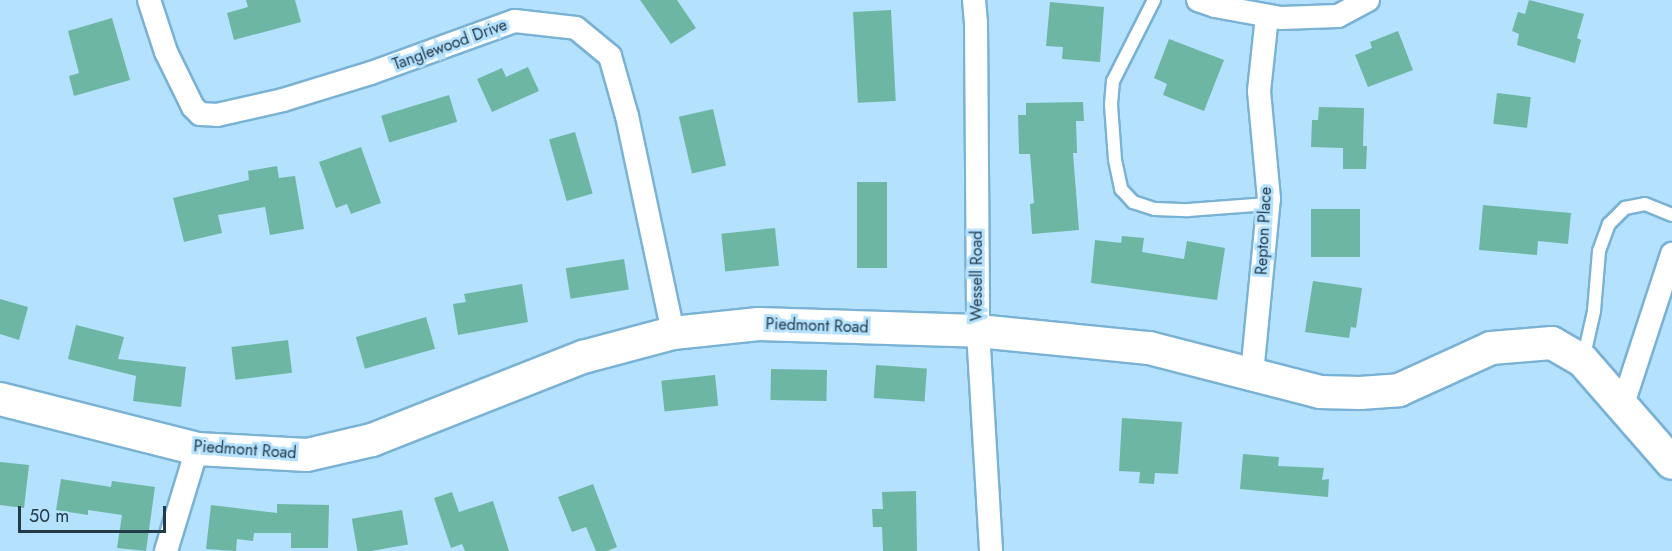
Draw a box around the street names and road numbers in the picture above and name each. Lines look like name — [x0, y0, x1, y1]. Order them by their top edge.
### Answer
street label: Tanglewood Drive — [390, 15, 510, 75]
street label: Repton Place — [1252, 186, 1276, 276]
street label: Wessell Road — [967, 231, 987, 321]
street label: Piedmont Road — [765, 315, 869, 337]
street label: Piedmont Road — [193, 437, 297, 463]

